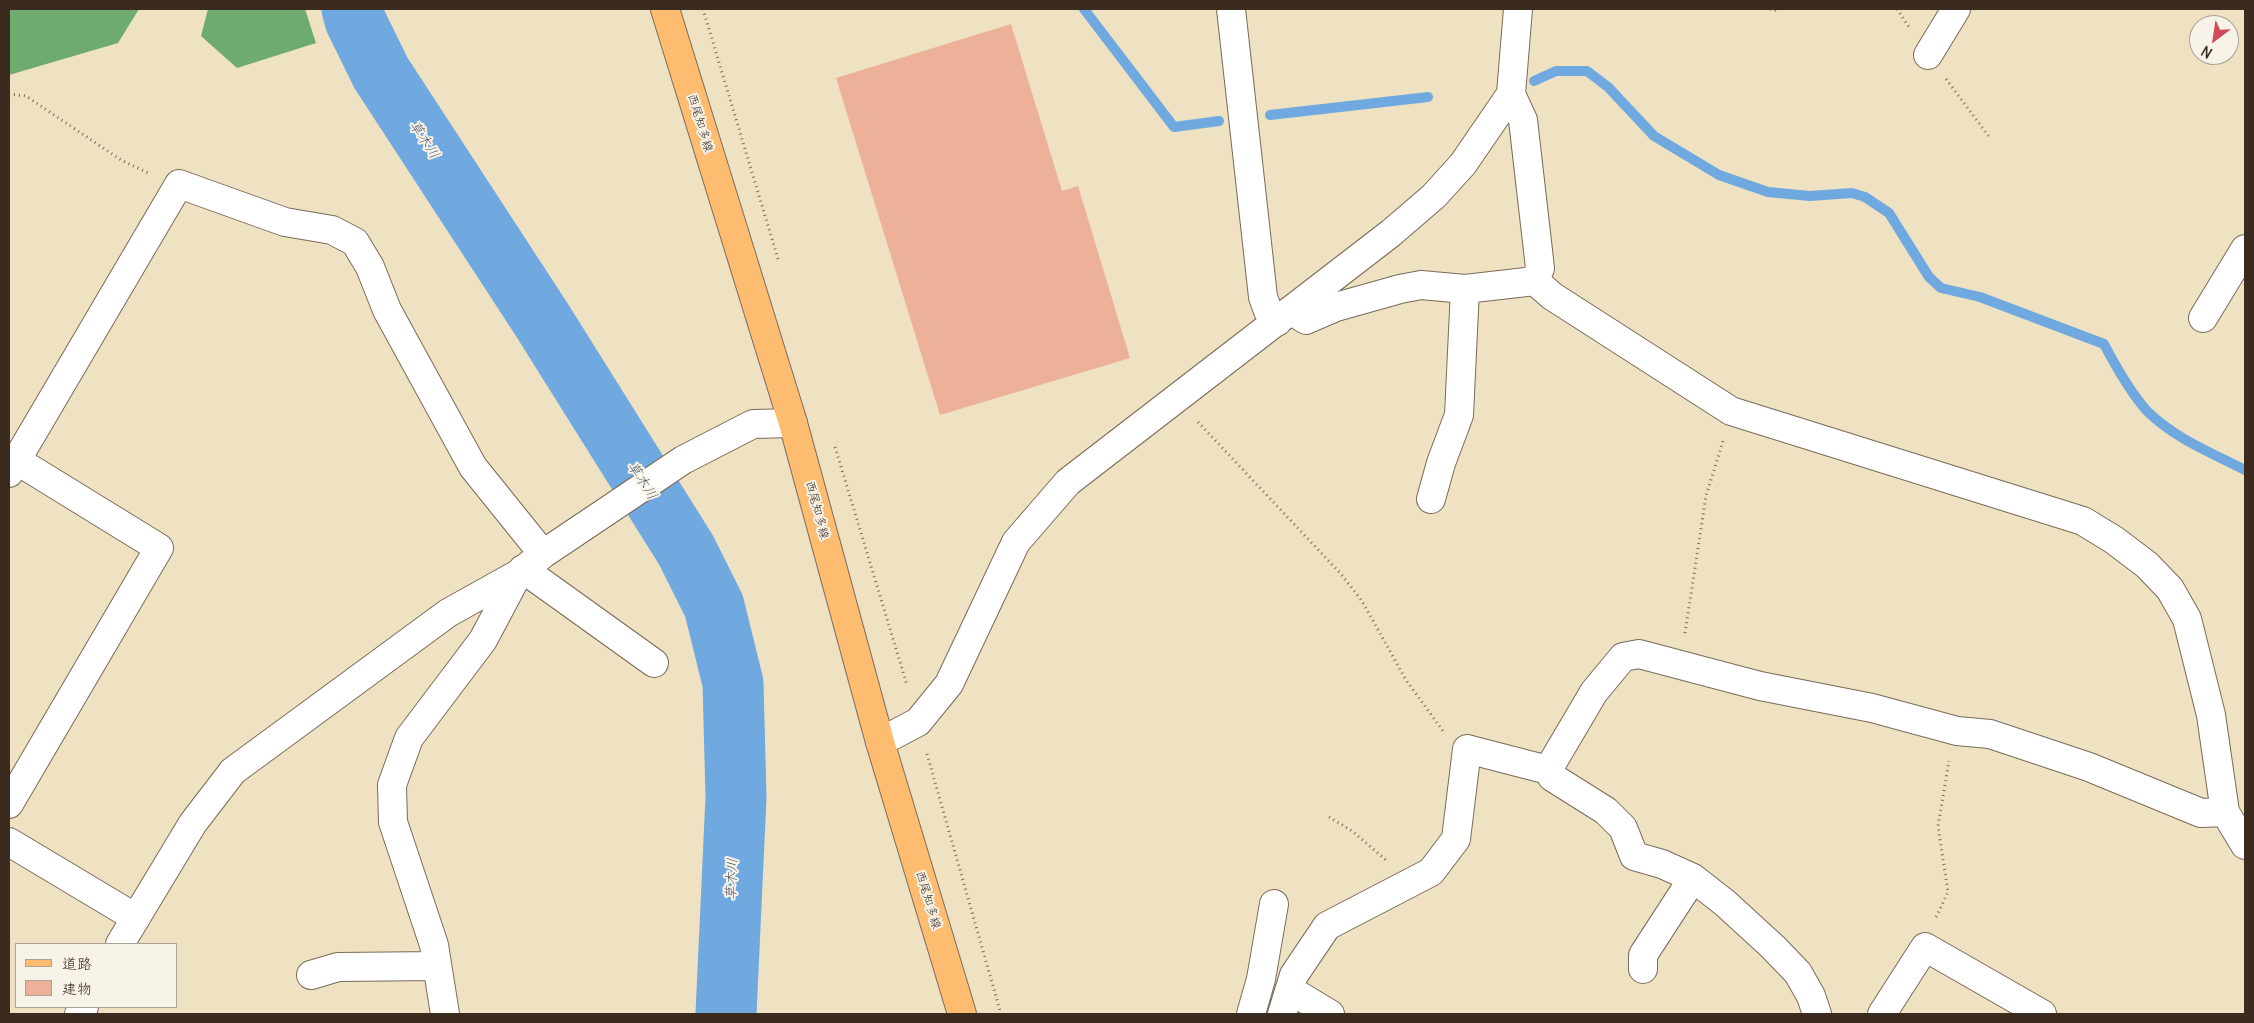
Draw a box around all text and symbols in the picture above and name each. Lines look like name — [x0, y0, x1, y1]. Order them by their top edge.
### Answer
north arrow — [2189, 15, 2239, 65]
text: N — [2198, 42, 2216, 62]
street label: 西尾知多線 — [684, 92, 716, 154]
water label: 草木川 — [406, 118, 442, 162]
water label: 草木川 — [624, 459, 660, 503]
street label: 西尾知多線 — [802, 479, 832, 541]
water label: 草木川 — [723, 858, 741, 900]
street label: 西尾知多線 — [912, 869, 944, 931]
legend — [15, 943, 178, 1008]
text: 道路 — [62, 954, 92, 973]
text: 建物 — [62, 979, 92, 998]

